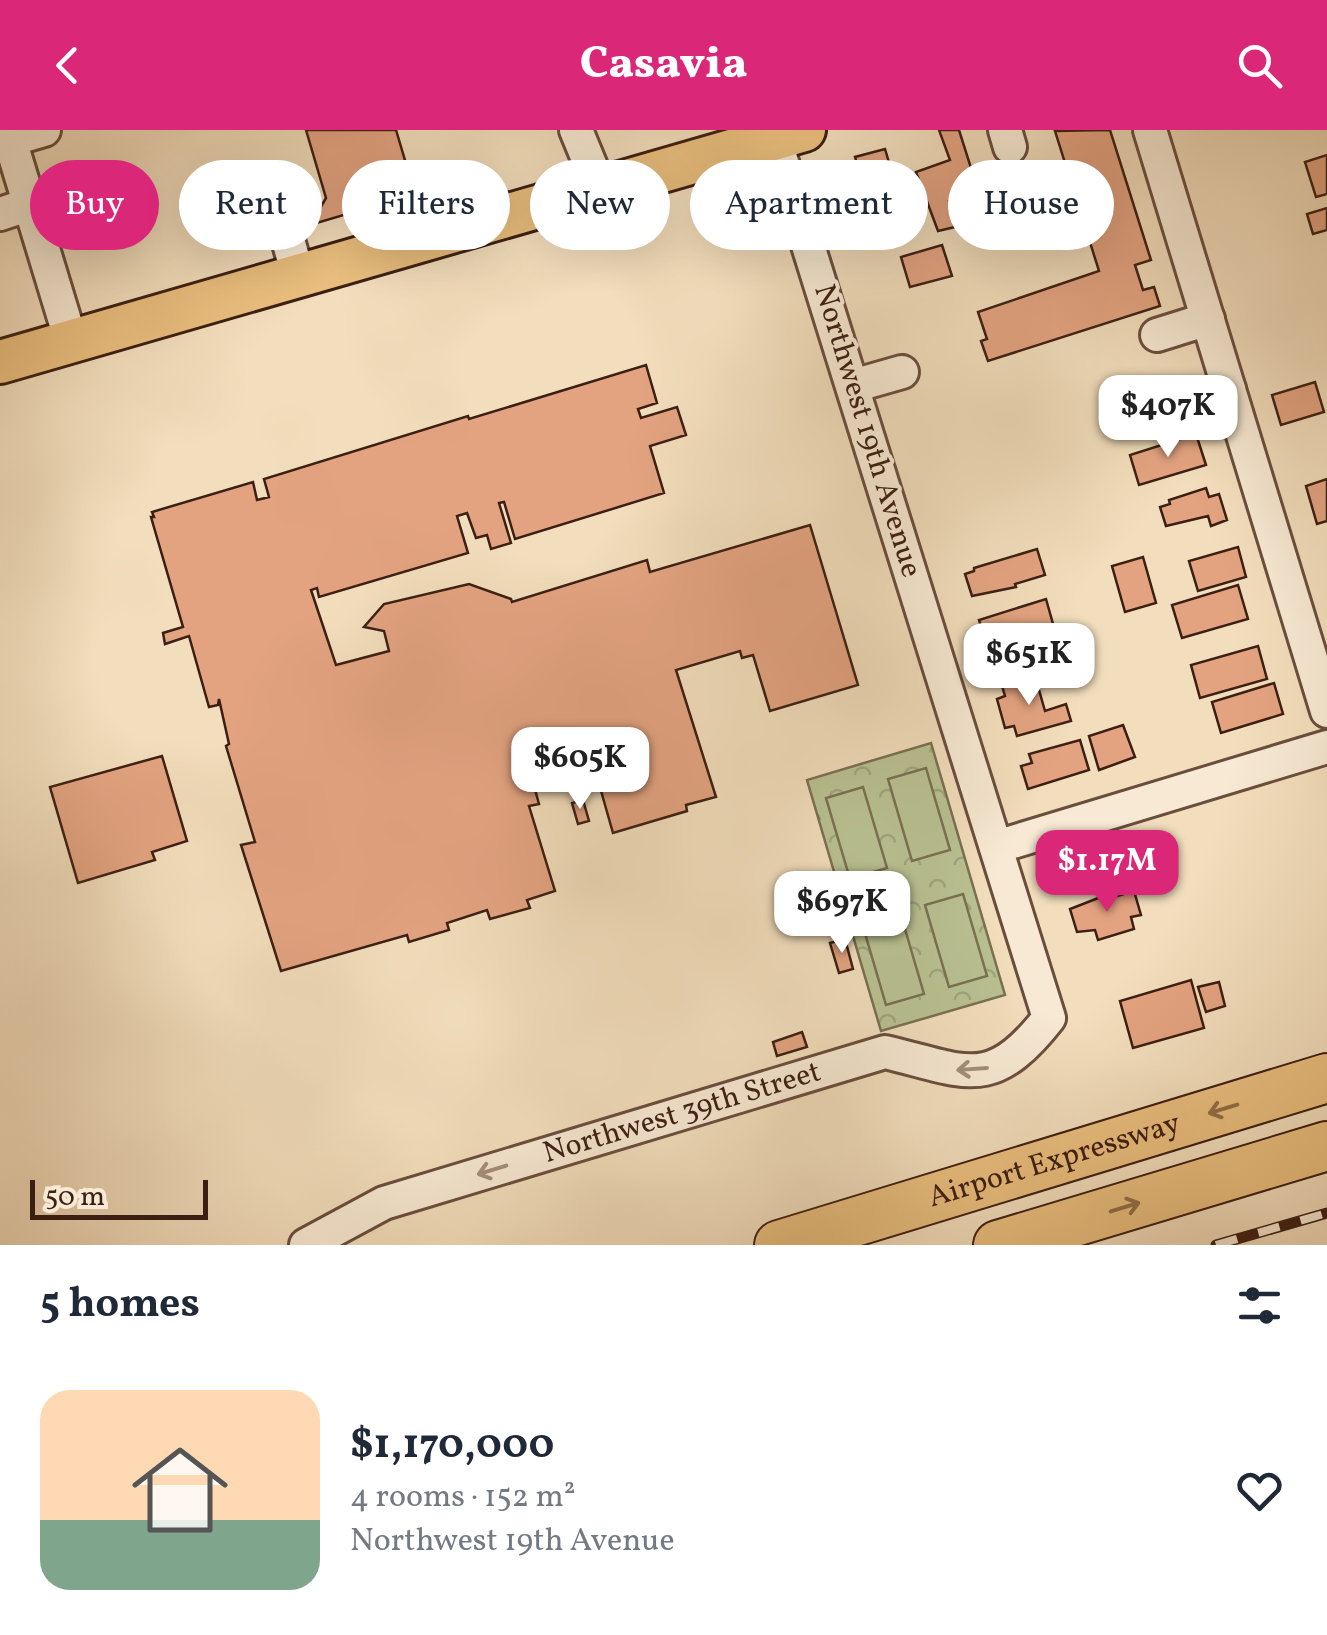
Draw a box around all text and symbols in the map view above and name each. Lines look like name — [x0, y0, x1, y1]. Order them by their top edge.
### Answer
text: Casavia — [580, 34, 747, 97]
icon: back — [40, 38, 95, 93]
icon: search — [1232, 38, 1287, 93]
chip: Buy — [30, 160, 159, 250]
chip: Rent — [179, 160, 322, 250]
chip: Filters — [342, 160, 510, 250]
chip: New — [530, 160, 670, 250]
chip: Apartment — [690, 160, 928, 250]
chip: House — [948, 160, 1114, 250]
street label: Northwest 19th Avenue — [802, 279, 932, 583]
pin: $407K — [1098, 375, 1238, 460]
text: $407K — [1121, 385, 1215, 429]
pin: $651K — [959, 623, 1099, 708]
text: $651K — [986, 633, 1072, 677]
pin: $605K — [510, 727, 650, 812]
text: $605K — [533, 737, 627, 781]
pin: $1.17M — [1026, 830, 1188, 915]
text: $1.17M — [1058, 840, 1156, 884]
pin: $697K — [772, 871, 912, 956]
text: $697K — [796, 881, 888, 925]
street label: Northwest 39th Street — [538, 1051, 826, 1175]
one-way arrow — [956, 1060, 989, 1079]
one-way arrow — [1207, 1102, 1239, 1120]
street label: Airport Expressway — [923, 1103, 1186, 1219]
one-way arrow — [477, 1162, 508, 1180]
scale bar — [30, 1175, 208, 1220]
text: 50 m — [45, 1178, 105, 1217]
one-way arrow — [1109, 1197, 1140, 1215]
text: 5 homes — [40, 1276, 200, 1335]
icon: filters — [1232, 1278, 1287, 1333]
text: $1,170,000 — [350, 1417, 554, 1476]
icon: home — [120, 1430, 240, 1550]
icon: heart — [1232, 1463, 1287, 1518]
text: 4 rooms · 152 m² — [350, 1476, 576, 1520]
text: Northwest 19th Avenue — [350, 1520, 675, 1564]

